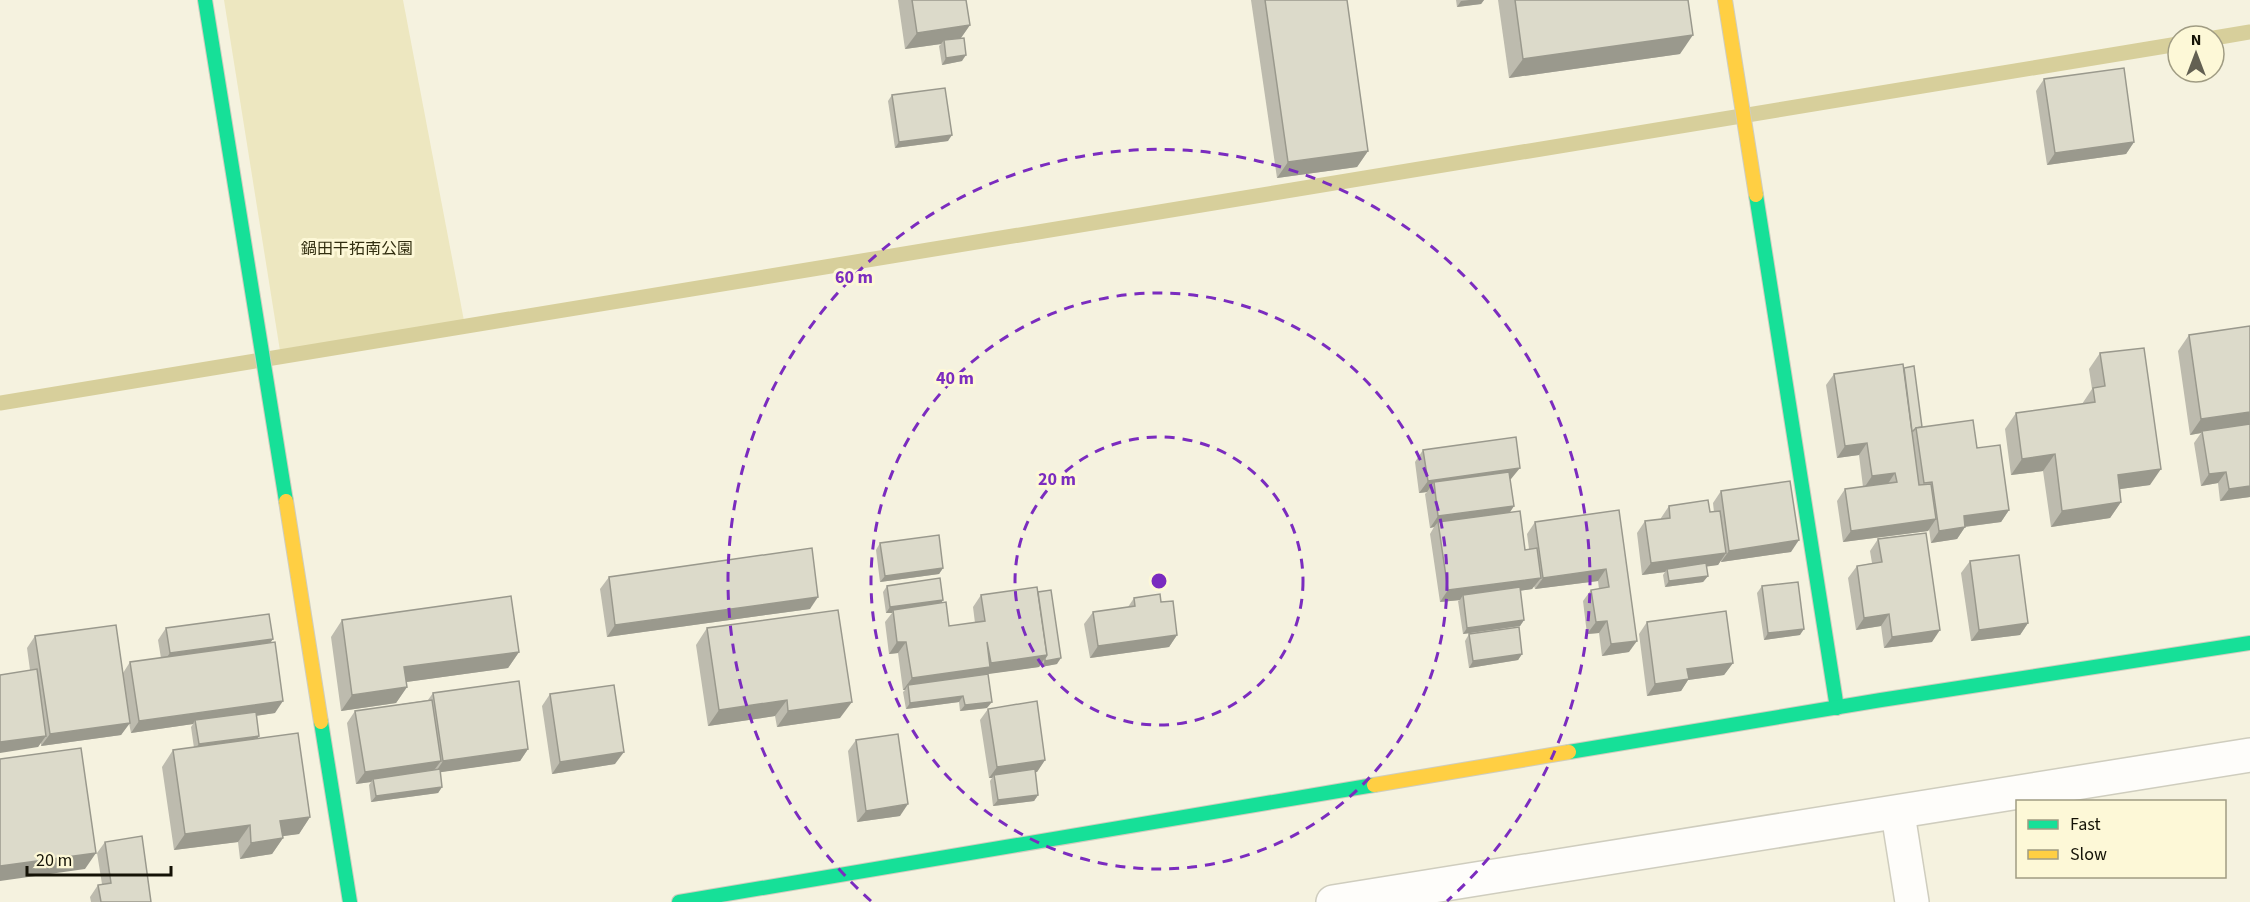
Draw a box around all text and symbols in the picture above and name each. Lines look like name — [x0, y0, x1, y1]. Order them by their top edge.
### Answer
north arrow — [2166, 24, 2226, 84]
text: N — [2191, 29, 2201, 51]
park label: 鍋田干拓南公園 — [301, 238, 413, 260]
text: 60 m — [835, 265, 873, 290]
text: 40 m — [936, 366, 974, 391]
text: 20 m — [1038, 467, 1076, 492]
centre of rings — [1149, 571, 1169, 591]
legend — [2016, 800, 2226, 878]
text: Fast — [2070, 812, 2101, 837]
scale bar — [27, 839, 171, 877]
text: Slow — [2070, 842, 2107, 867]
text: 20 m — [36, 848, 72, 873]

